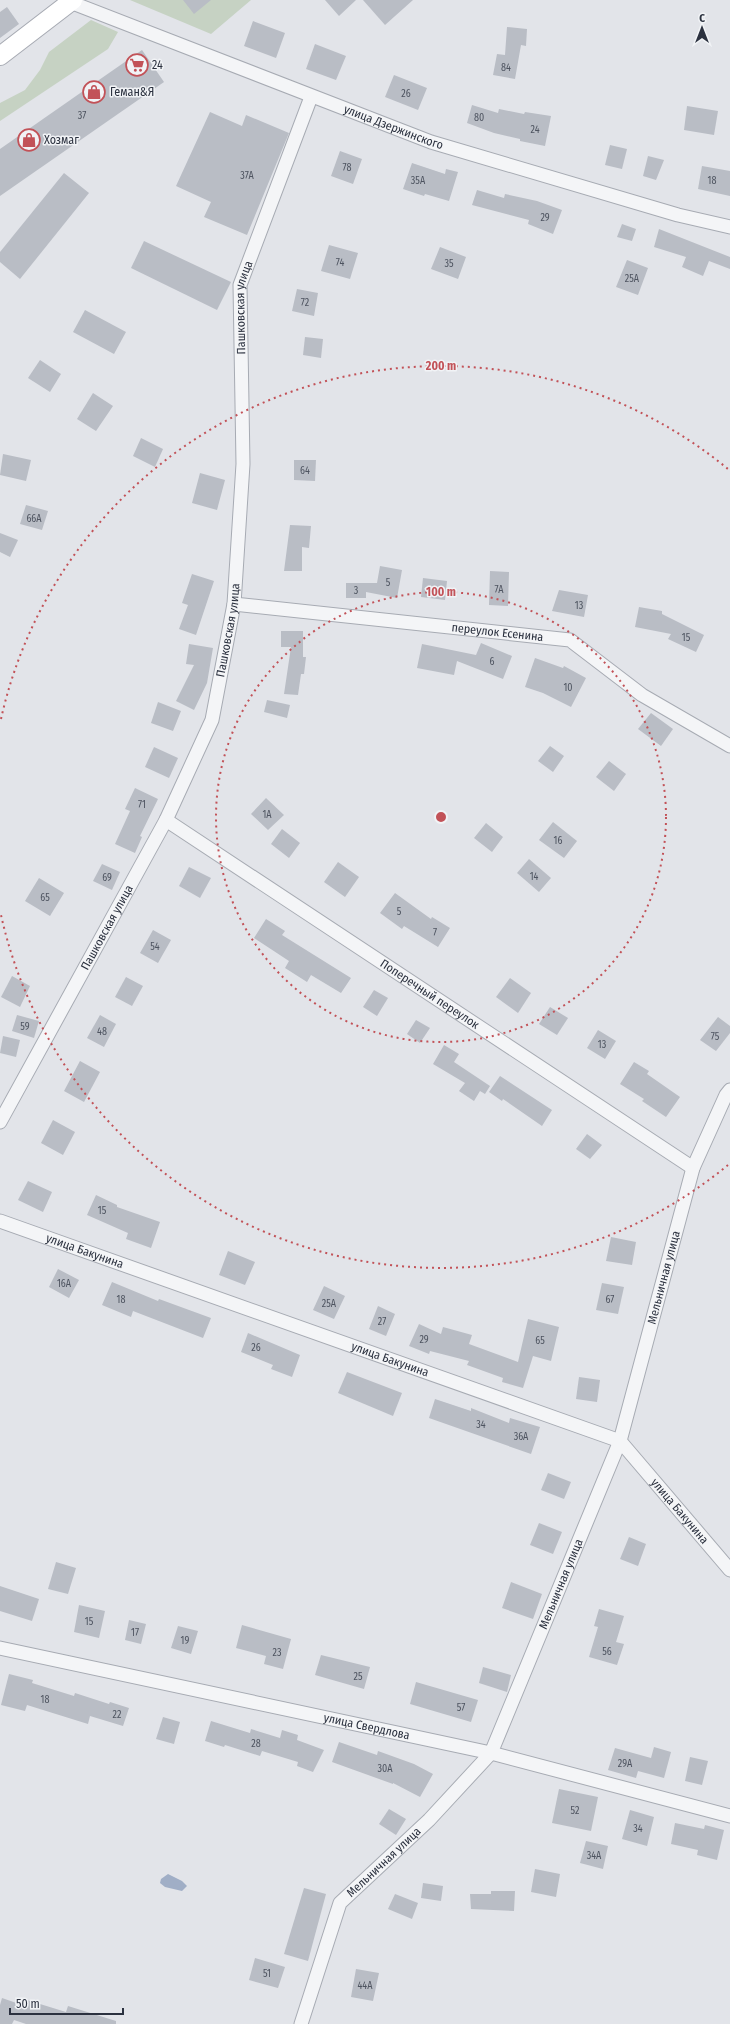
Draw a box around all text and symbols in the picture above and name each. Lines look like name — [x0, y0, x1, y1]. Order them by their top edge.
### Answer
north arrow — [682, 8, 722, 48]
text: С — [699, 12, 705, 25]
supermarket icon: 24 — [124, 52, 150, 78]
place label: 24 — [152, 58, 163, 72]
house number: 84 — [501, 62, 511, 74]
shop icon: Геман&Я — [81, 79, 107, 105]
place label: Геман&Я — [110, 85, 154, 99]
house number: 26 — [401, 88, 411, 100]
street label: улица Дзержинского — [342, 102, 445, 152]
house number: 37 — [78, 110, 86, 122]
house number: 80 — [474, 112, 484, 124]
house number: 24 — [530, 124, 540, 136]
shop icon: Хозмаг — [16, 127, 42, 153]
place label: Хозмаг — [44, 133, 79, 147]
house number: 78 — [343, 162, 351, 174]
house number: 37А — [240, 170, 254, 182]
house number: 35А — [411, 175, 426, 187]
house number: 18 — [708, 175, 716, 187]
house number: 29 — [540, 212, 550, 224]
house number: 74 — [336, 257, 344, 269]
house number: 35 — [444, 258, 454, 270]
street label: Пашковская улица — [233, 259, 256, 355]
house number: 25А — [625, 273, 640, 285]
house number: 72 — [301, 297, 310, 309]
text: 200 m — [425, 359, 456, 373]
house number: 64 — [300, 465, 310, 477]
house number: 66А — [26, 513, 42, 525]
house number: 5 — [386, 577, 391, 589]
street label: Пашковская улица — [213, 583, 242, 678]
house number: 7А — [494, 584, 504, 596]
house number: 3 — [354, 585, 359, 597]
text: 100 m — [426, 585, 456, 599]
house number: 13 — [575, 600, 584, 612]
street label: переулок Есенина — [451, 620, 544, 644]
house number: 15 — [682, 632, 691, 644]
house number: 6 — [490, 656, 495, 668]
house number: 10 — [563, 682, 573, 694]
house number: 71 — [138, 799, 146, 811]
house number: 1А — [262, 809, 272, 821]
centre of rings — [434, 810, 448, 824]
house number: 16 — [554, 835, 562, 847]
house number: 14 — [530, 871, 539, 883]
house number: 69 — [102, 872, 112, 884]
street label: Пашковская улица — [78, 882, 136, 972]
house number: 65 — [40, 892, 50, 904]
house number: 5 — [397, 906, 402, 918]
house number: 7 — [433, 927, 437, 939]
house number: 54 — [150, 941, 160, 953]
street label: Поперечный переулок — [378, 956, 482, 1032]
house number: 59 — [20, 1021, 30, 1033]
house number: 48 — [97, 1026, 107, 1038]
house number: 75 — [711, 1031, 720, 1043]
house number: 13 — [598, 1039, 607, 1051]
house number: 15 — [98, 1205, 107, 1217]
street label: Мельничная улица — [645, 1229, 683, 1326]
street label: улица Бакунина — [44, 1231, 126, 1271]
house number: 16А — [57, 1278, 72, 1290]
house number: 18 — [117, 1294, 125, 1306]
house number: 67 — [606, 1294, 614, 1306]
house number: 25А — [322, 1298, 337, 1310]
house number: 27 — [378, 1316, 386, 1328]
house number: 29 — [419, 1334, 429, 1346]
house number: 65 — [535, 1335, 545, 1347]
street label: улица Бакунина — [350, 1339, 431, 1380]
house number: 26 — [251, 1342, 261, 1354]
house number: 34 — [476, 1419, 486, 1431]
house number: 36А — [514, 1431, 529, 1443]
street label: улица Бакунина — [648, 1476, 712, 1547]
street label: Мельничная улица — [536, 1537, 586, 1631]
house number: 15 — [85, 1616, 94, 1628]
house number: 17 — [131, 1627, 139, 1639]
house number: 19 — [181, 1635, 190, 1647]
house number: 56 — [602, 1646, 612, 1658]
house number: 23 — [273, 1647, 282, 1659]
house number: 25 — [354, 1671, 363, 1683]
house number: 18 — [41, 1694, 49, 1706]
house number: 57 — [457, 1702, 465, 1714]
house number: 22 — [113, 1709, 122, 1721]
street label: улица Свердлова — [322, 1710, 411, 1742]
house number: 28 — [251, 1738, 261, 1750]
house number: 29А — [618, 1758, 633, 1770]
house number: 30А — [378, 1763, 393, 1775]
house number: 52 — [571, 1805, 580, 1817]
house number: 34 — [633, 1823, 643, 1835]
street label: Мельничная улица — [344, 1824, 424, 1900]
house number: 34А — [587, 1850, 602, 1862]
house number: 51 — [263, 1968, 271, 1980]
house number: 44А — [358, 1980, 373, 1992]
scale bar — [10, 1990, 123, 2016]
text: 50 m — [16, 1997, 40, 2011]

